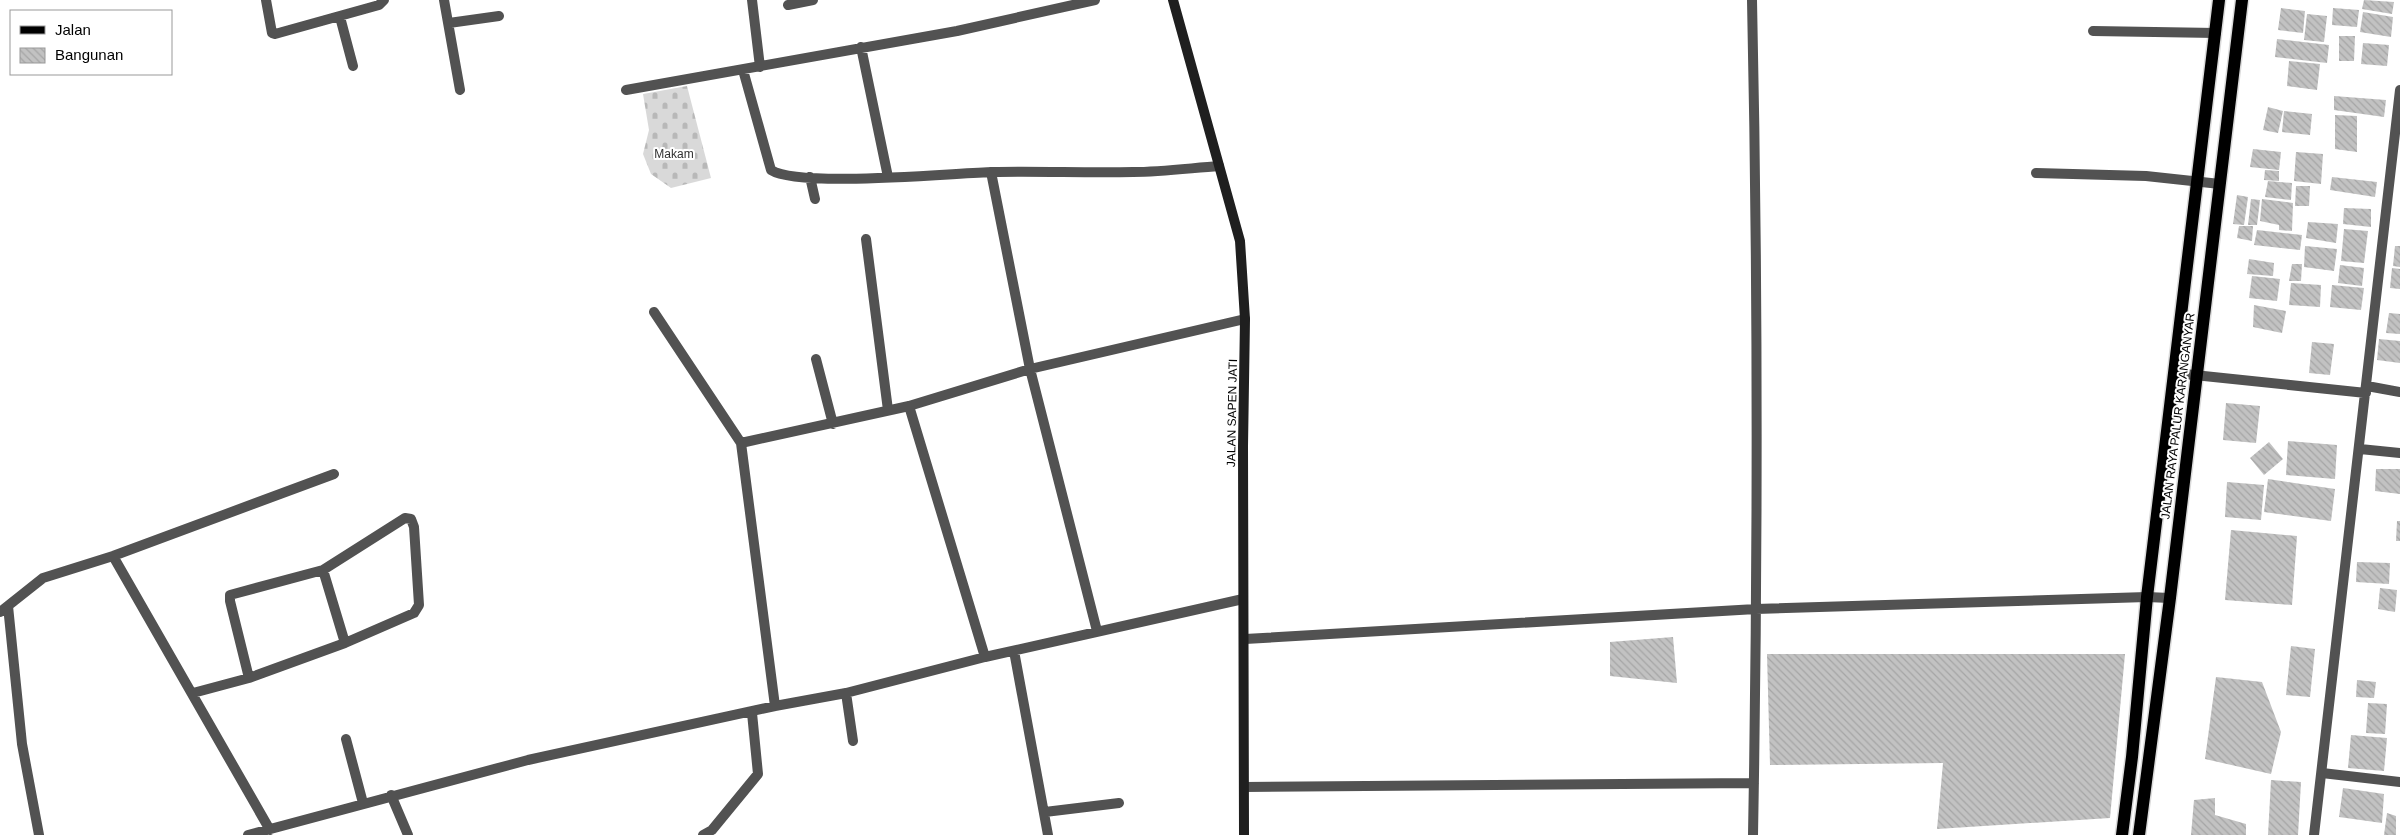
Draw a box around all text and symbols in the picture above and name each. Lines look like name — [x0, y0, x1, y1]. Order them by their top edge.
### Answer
legend — [10, 10, 172, 75]
text: Jalan — [55, 21, 91, 38]
text: Bangunan — [55, 46, 123, 63]
park label: Makam — [654, 147, 694, 161]
street label: JALAN RAYA PALUR KARANGANYAR — [2158, 312, 2198, 520]
street label: JALAN SAPEN JATI — [1224, 359, 1240, 467]

